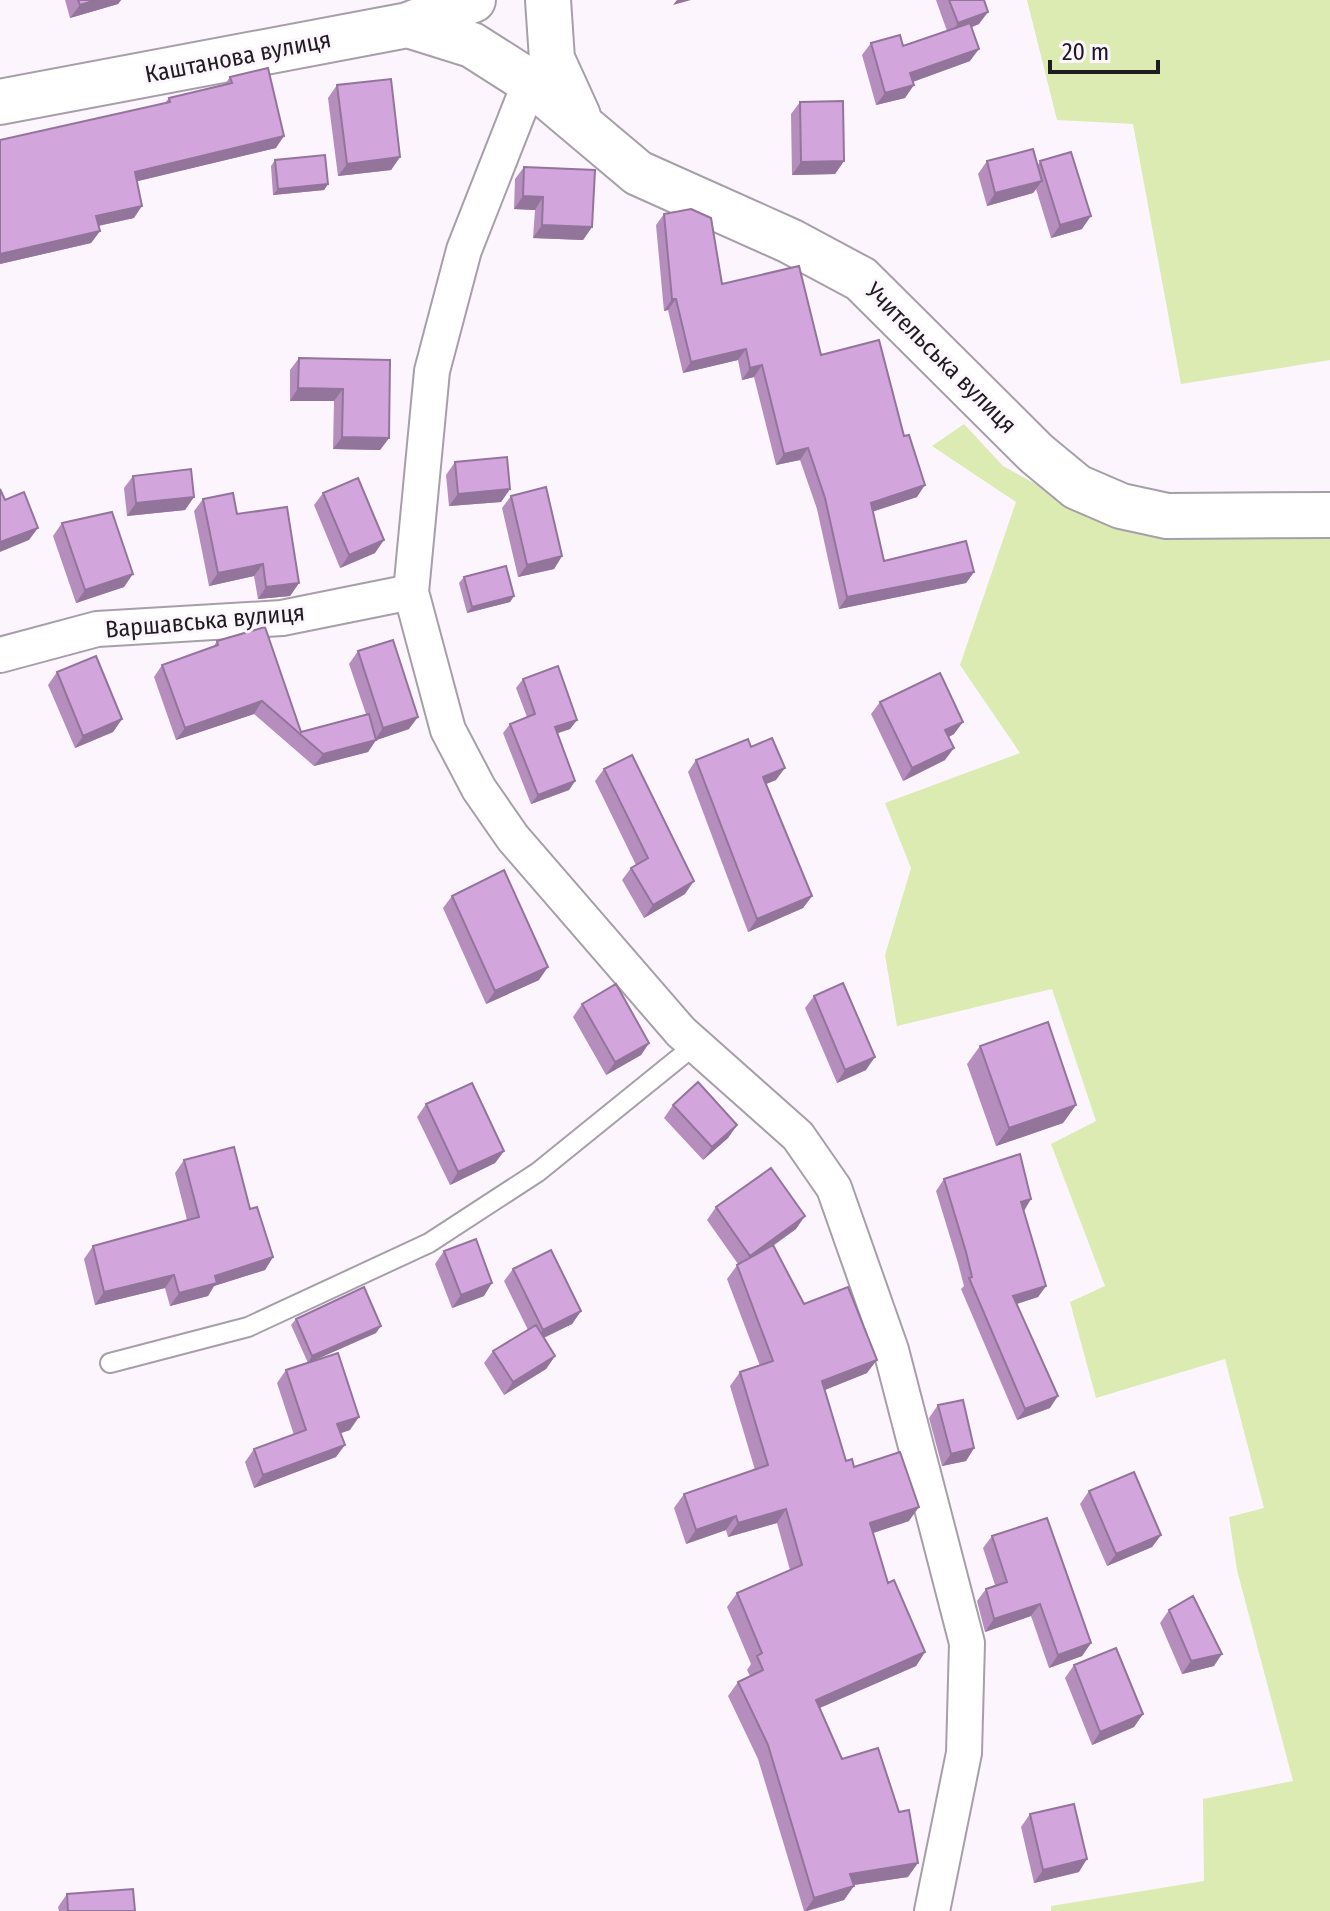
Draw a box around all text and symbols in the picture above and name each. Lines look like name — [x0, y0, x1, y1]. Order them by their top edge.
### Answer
scale bar — [1050, 24, 1158, 74]
street label: Каштанова вулиця — [143, 25, 333, 89]
text: 20 m — [1062, 38, 1109, 66]
street label: Учительська вулиця — [859, 276, 1022, 439]
street label: Варшавська вулиця — [104, 598, 306, 644]

